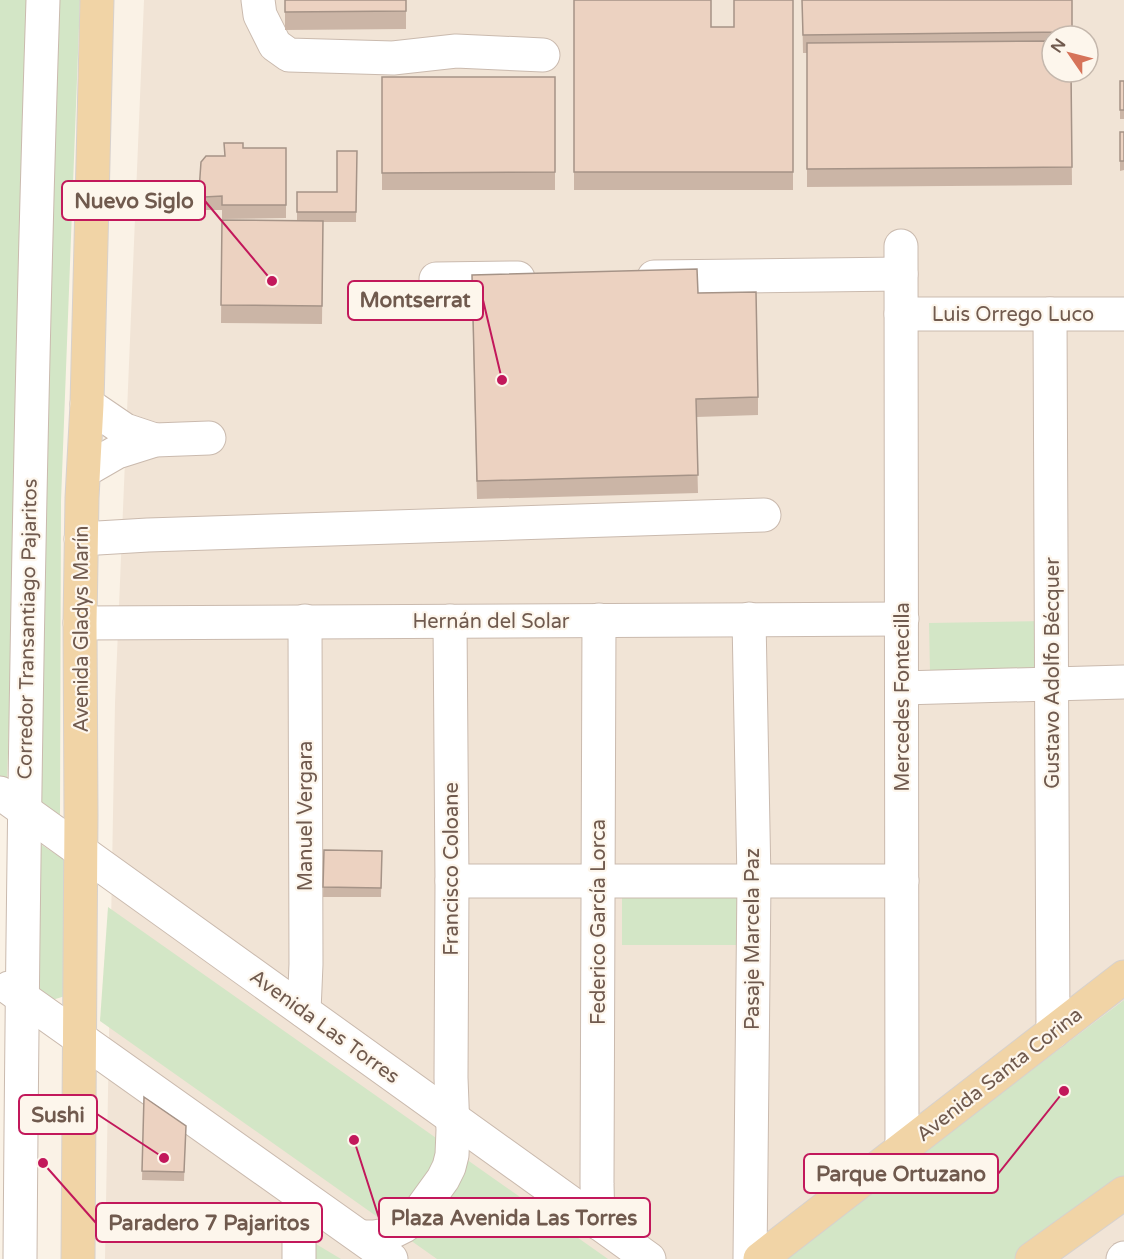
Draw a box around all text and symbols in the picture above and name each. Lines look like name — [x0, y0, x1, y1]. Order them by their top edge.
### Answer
north arrow — [1040, 24, 1100, 84]
text: N — [1047, 35, 1070, 57]
callout: Nuevo Siglo — [62, 181, 205, 220]
text: Nuevo Siglo — [74, 189, 194, 214]
callout: Montserrat — [348, 281, 483, 320]
text: Montserrat — [360, 288, 470, 313]
street label: Luis Orrego Luco — [932, 303, 1094, 327]
street label: Corredor Transantiago Pajaritos — [13, 478, 43, 780]
street label: Avenida Gladys Marín — [70, 525, 94, 733]
street label: Gustavo Adolfo Bécquer — [1041, 557, 1065, 789]
street label: Mercedes Fontecilla — [891, 602, 915, 792]
street label: Hernán del Solar — [412, 610, 570, 634]
street label: Manuel Vergara — [294, 741, 318, 891]
street label: Francisco Coloane — [440, 782, 464, 956]
street label: Federico García Lorca — [587, 819, 611, 1025]
street label: Pasaje Marcela Paz — [741, 848, 765, 1030]
street label: Avenida Las Torres — [245, 965, 404, 1089]
street label: Avenida Santa Corina — [912, 1003, 1087, 1147]
callout: Sushi — [19, 1095, 97, 1134]
text: Sushi — [31, 1103, 85, 1128]
callout: Parque Ortuzano — [804, 1154, 998, 1193]
text: Parque Ortuzano — [816, 1162, 986, 1187]
callout: Plaza Avenida Las Torres — [379, 1198, 650, 1237]
callout: Paradero 7 Pajaritos — [96, 1203, 322, 1242]
text: Plaza Avenida Las Torres — [391, 1206, 637, 1231]
text: Paradero 7 Pajaritos — [108, 1211, 310, 1236]

